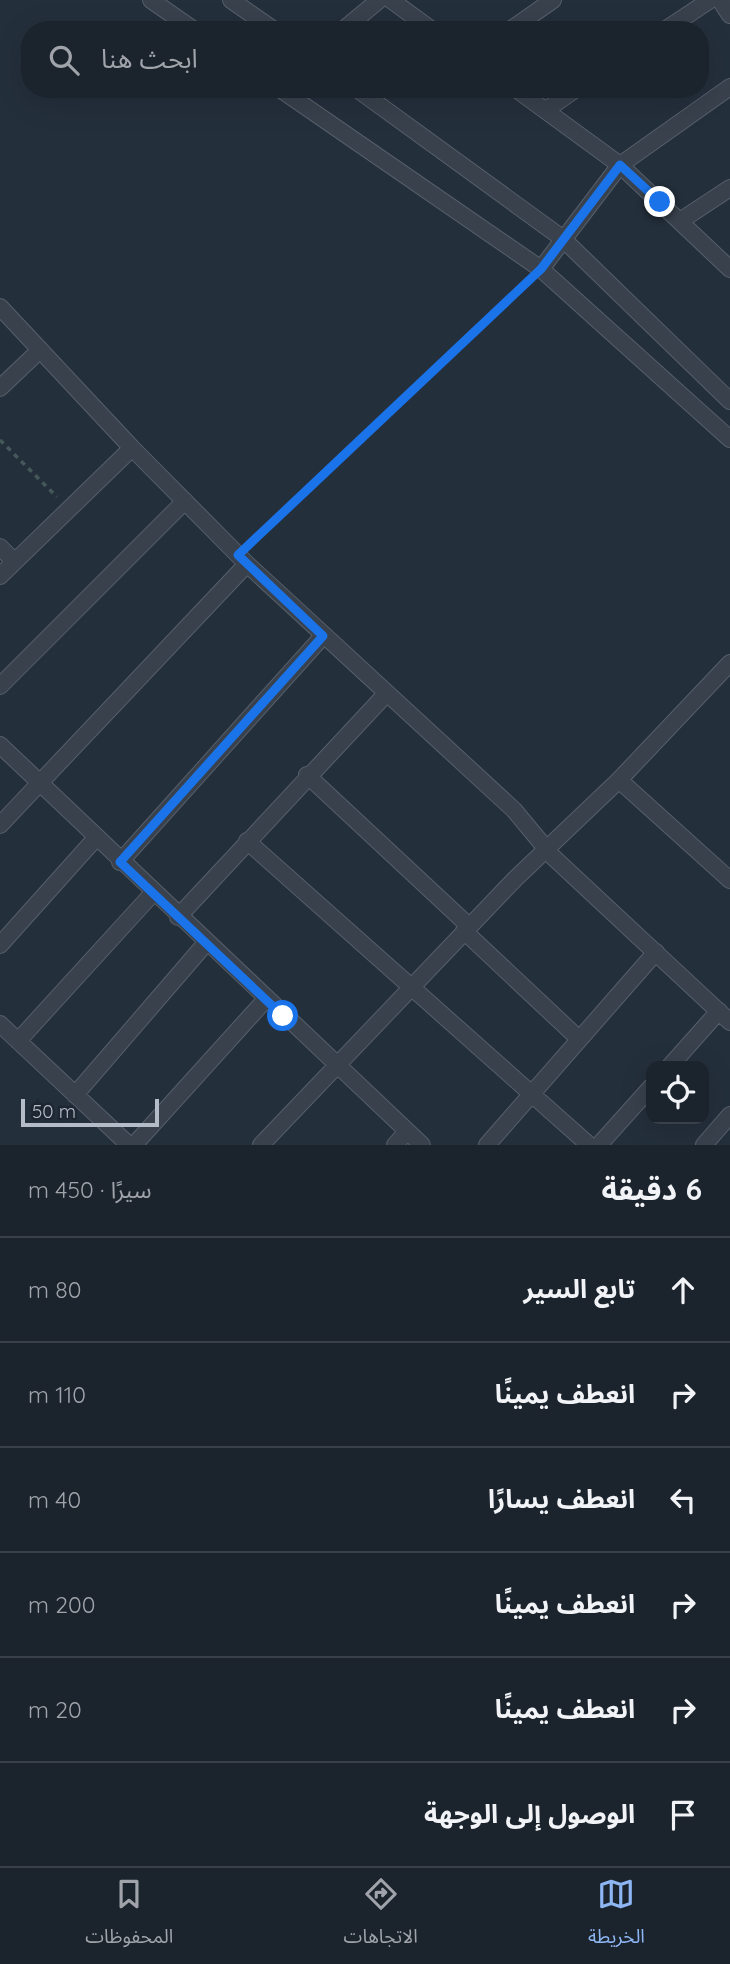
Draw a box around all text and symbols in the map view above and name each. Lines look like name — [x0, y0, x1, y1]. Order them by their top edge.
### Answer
search box — [21, 21, 709, 98]
icon: search — [45, 41, 83, 79]
text: ابحث هنا — [101, 42, 198, 75]
route end — [644, 186, 675, 217]
route start — [267, 1000, 298, 1031]
map controls — [646, 1061, 709, 1124]
button: locate — [646, 1061, 709, 1124]
scale bar — [21, 1096, 159, 1128]
text: 50 m — [32, 1099, 76, 1123]
text: 6 دقيقة — [602, 1170, 702, 1208]
text: سيرًا · 450 m — [28, 1175, 151, 1204]
icon: ahead — [664, 1271, 702, 1309]
text: تابع السير — [523, 1272, 635, 1305]
text: 80 m — [28, 1275, 81, 1304]
icon: right — [664, 1376, 702, 1414]
text: انعطف يمينًا — [495, 1377, 635, 1410]
text: 110 m — [28, 1380, 86, 1409]
icon: left — [664, 1481, 702, 1519]
text: انعطف يسارًا — [488, 1482, 635, 1515]
text: 40 m — [28, 1485, 81, 1514]
icon: right — [664, 1586, 702, 1624]
text: انعطف يمينًا — [495, 1587, 635, 1620]
text: 200 m — [28, 1590, 95, 1619]
icon: right — [664, 1691, 702, 1729]
text: انعطف يمينًا — [495, 1692, 635, 1725]
text: 20 m — [28, 1695, 82, 1724]
icon: arrive — [664, 1796, 702, 1834]
text: الوصول إلى الوجهة — [424, 1797, 635, 1830]
tab: المحفوظات — [85, 1875, 173, 1957]
tab: الاتجاهات — [344, 1875, 418, 1957]
tab: الخريطة — [588, 1875, 645, 1957]

